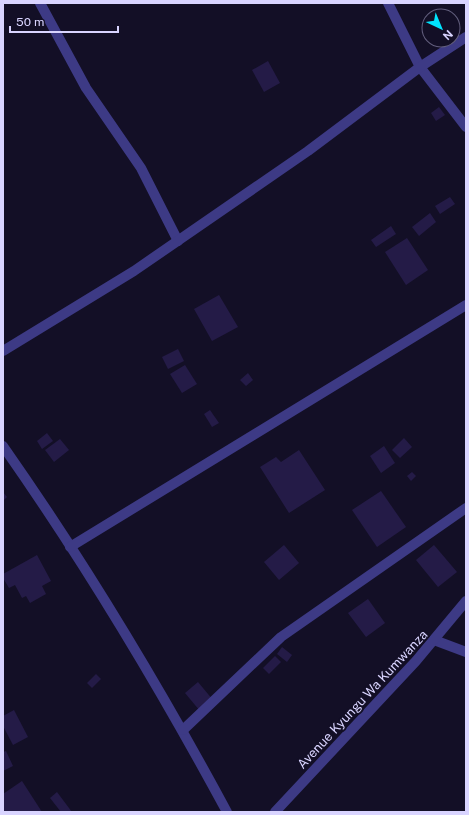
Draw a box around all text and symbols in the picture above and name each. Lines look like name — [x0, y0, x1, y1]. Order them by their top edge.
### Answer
scale bar — [10, 8, 118, 34]
north arrow — [421, 8, 461, 48]
text: 50 m — [16, 15, 44, 29]
text: N — [441, 28, 455, 42]
street label: Avenue Kyungu Wa Kumwanza — [294, 627, 431, 772]

